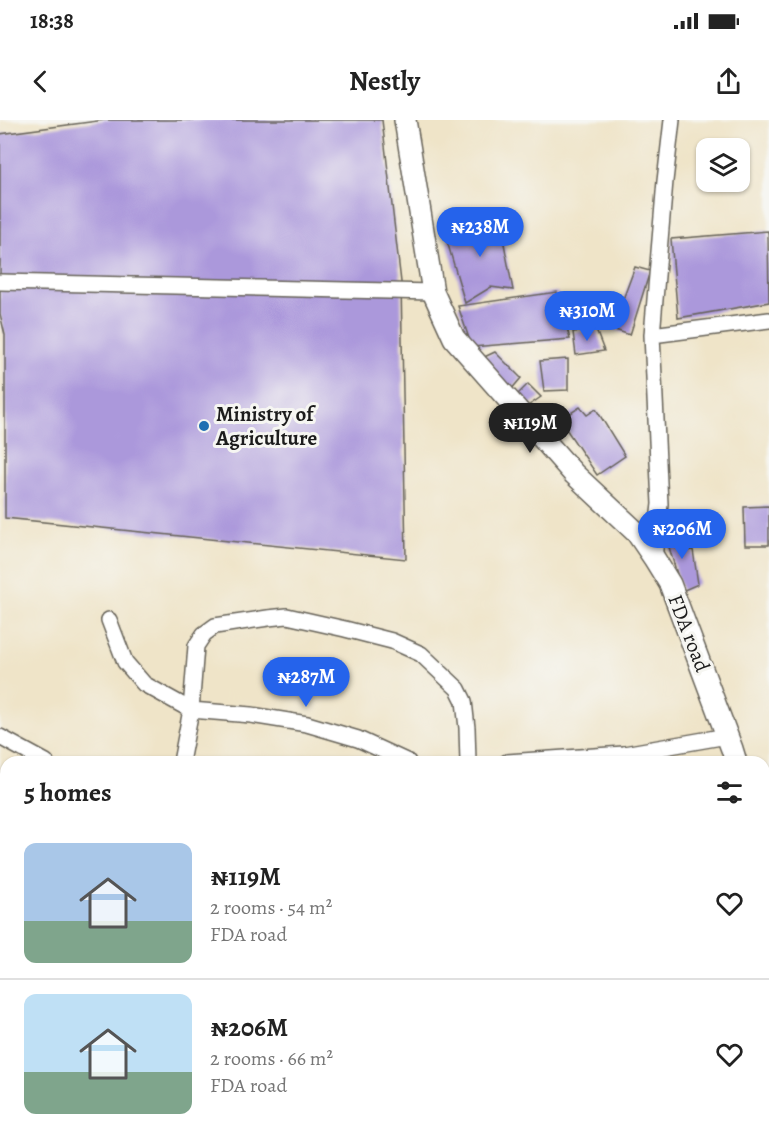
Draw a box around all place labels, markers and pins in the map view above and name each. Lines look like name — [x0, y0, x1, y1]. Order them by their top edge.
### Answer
pin: ₦238M — [438, 207, 522, 258]
pin: ₦310M — [545, 291, 629, 342]
place label: Ministry of Agriculture — [215, 400, 317, 452]
pin: ₦119M — [488, 403, 572, 454]
marker: Ministry of Agriculture — [197, 419, 211, 433]
pin: ₦206M — [640, 509, 724, 560]
pin: ₦287M — [264, 657, 348, 708]

